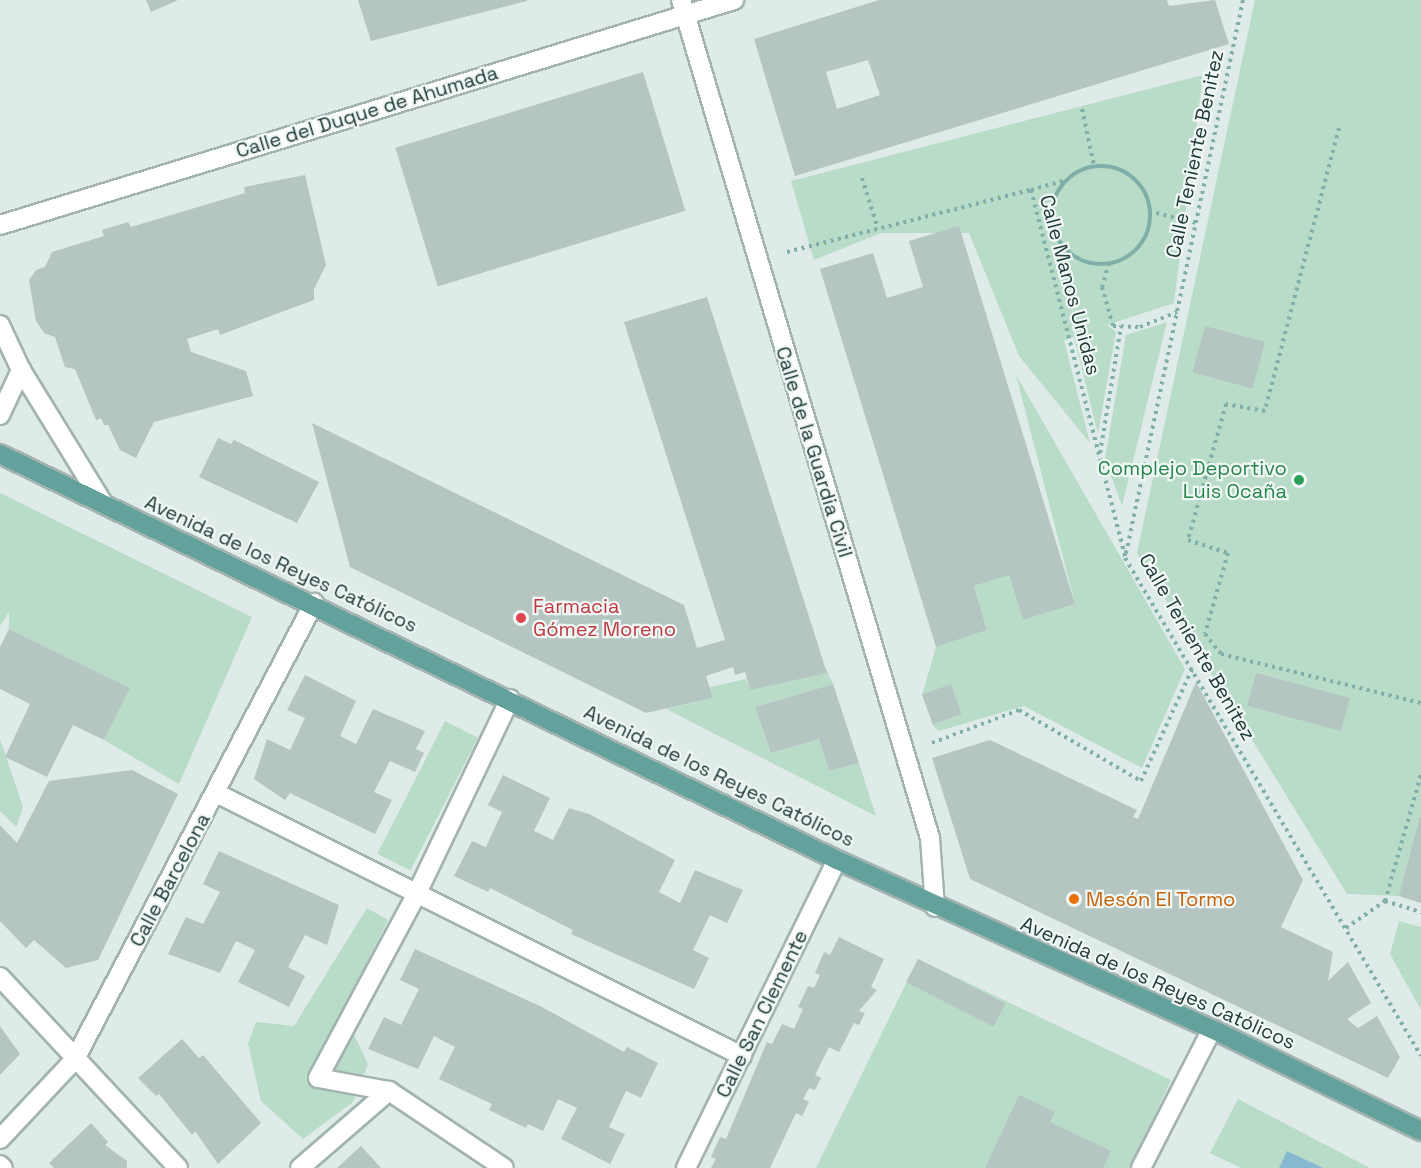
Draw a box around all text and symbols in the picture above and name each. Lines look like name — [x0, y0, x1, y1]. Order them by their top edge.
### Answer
street label: Calle Teniente Benitez — [1161, 48, 1229, 260]
street label: Calle del Duque de Ahumada — [233, 61, 501, 163]
street label: Calle Manos Unidas — [1034, 192, 1106, 378]
street label: Calle de la Guardia Civil — [770, 344, 858, 560]
place label: Complejo Deportivo Luis Ocaña — [1098, 456, 1287, 503]
marker: Complejo Deportivo Luis Ocaña — [1292, 473, 1306, 487]
street label: Avenida de los Reyes Católicos — [141, 490, 421, 638]
street label: Calle Teniente Benitez — [1133, 549, 1261, 745]
place label: Farmacia Gómez Moreno — [533, 594, 676, 641]
marker: Farmacia Gómez Moreno — [514, 611, 528, 625]
street label: Avenida de los Reyes Católicos — [580, 700, 858, 852]
street label: Calle Barcelona — [125, 809, 215, 951]
place label: Mesón El Tormo — [1086, 887, 1236, 911]
marker: Mesón El Tormo — [1067, 892, 1081, 906]
street label: Avenida de los Reyes Católicos — [1017, 911, 1299, 1055]
street label: Calle San Clemente — [711, 926, 813, 1102]

